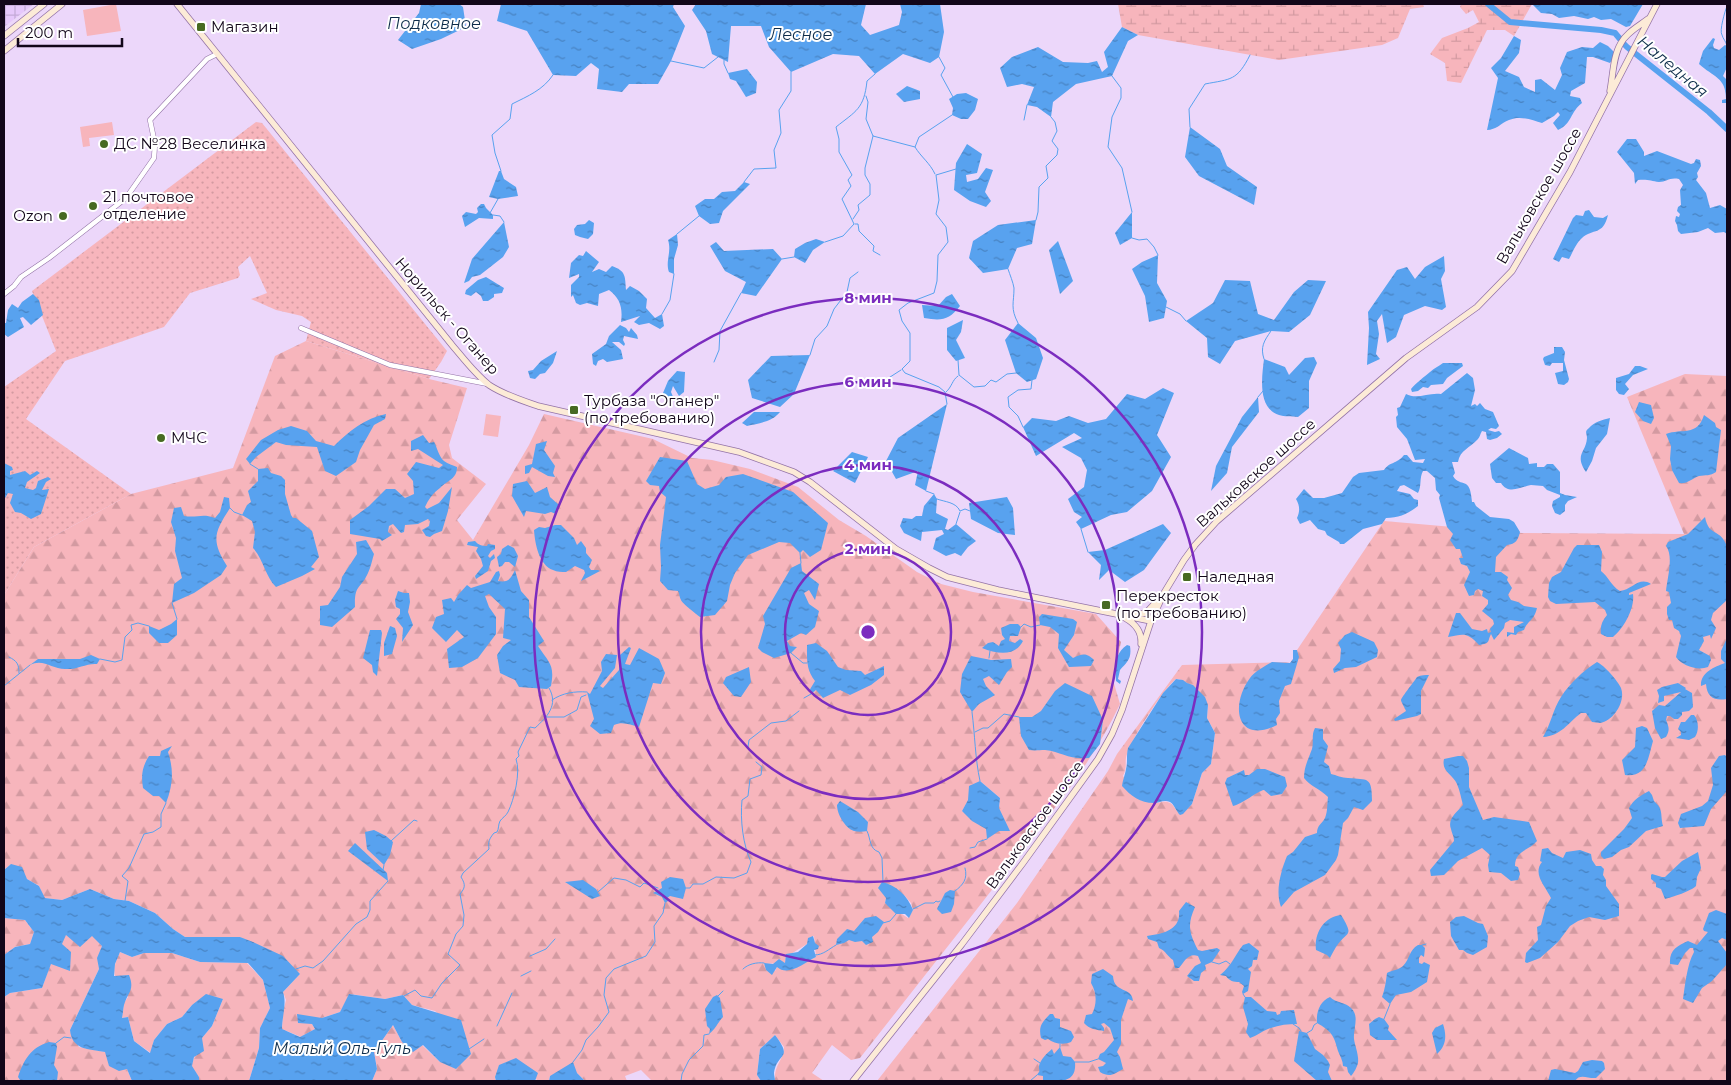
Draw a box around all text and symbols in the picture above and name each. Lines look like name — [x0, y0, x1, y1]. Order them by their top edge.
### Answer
water label: Подковное — [387, 14, 481, 33]
scale bar — [18, 15, 121, 47]
place label: Магазин — [211, 17, 279, 36]
marker: Магазин — [195, 21, 207, 33]
text: 200 m — [25, 23, 73, 42]
water label: Лесное — [769, 25, 832, 44]
water label: Наледная — [1634, 31, 1712, 101]
street label: Вальковское шоссе — [1492, 124, 1585, 267]
place label: ДС №28 Веселинка — [114, 134, 266, 153]
marker: ДС №28 Веселинка — [98, 138, 110, 150]
place label: 21 почтовое отделение — [103, 187, 194, 223]
marker: 21 почтовое отделение — [87, 200, 99, 212]
place label: Ozon — [13, 206, 53, 225]
marker: Ozon — [57, 210, 69, 222]
street label: Норильск - Оганер — [391, 253, 504, 378]
text: 8 мин — [844, 288, 892, 307]
text: 6 мин — [844, 372, 892, 391]
place label: Турбаза "Оганер" (по требованию) — [584, 391, 719, 427]
marker: Турбаза "Оганер" (по требованию) — [568, 404, 580, 416]
street label: Вальковское шоссе — [1192, 414, 1319, 531]
place label: МЧС — [171, 428, 207, 447]
marker: МЧС — [155, 432, 167, 444]
text: 4 мин — [844, 455, 892, 474]
text: 2 мин — [845, 539, 891, 558]
place label: Наледная — [1197, 567, 1274, 586]
marker: Наледная — [1181, 571, 1193, 583]
place label: Перекресток (по требованию) — [1116, 586, 1247, 622]
marker: Перекресток (по требованию) — [1100, 599, 1112, 611]
centre of rings — [859, 623, 877, 641]
street label: Вальковское шоссе — [982, 757, 1088, 893]
water label: Малый Оль-Гуль — [273, 1039, 411, 1058]

